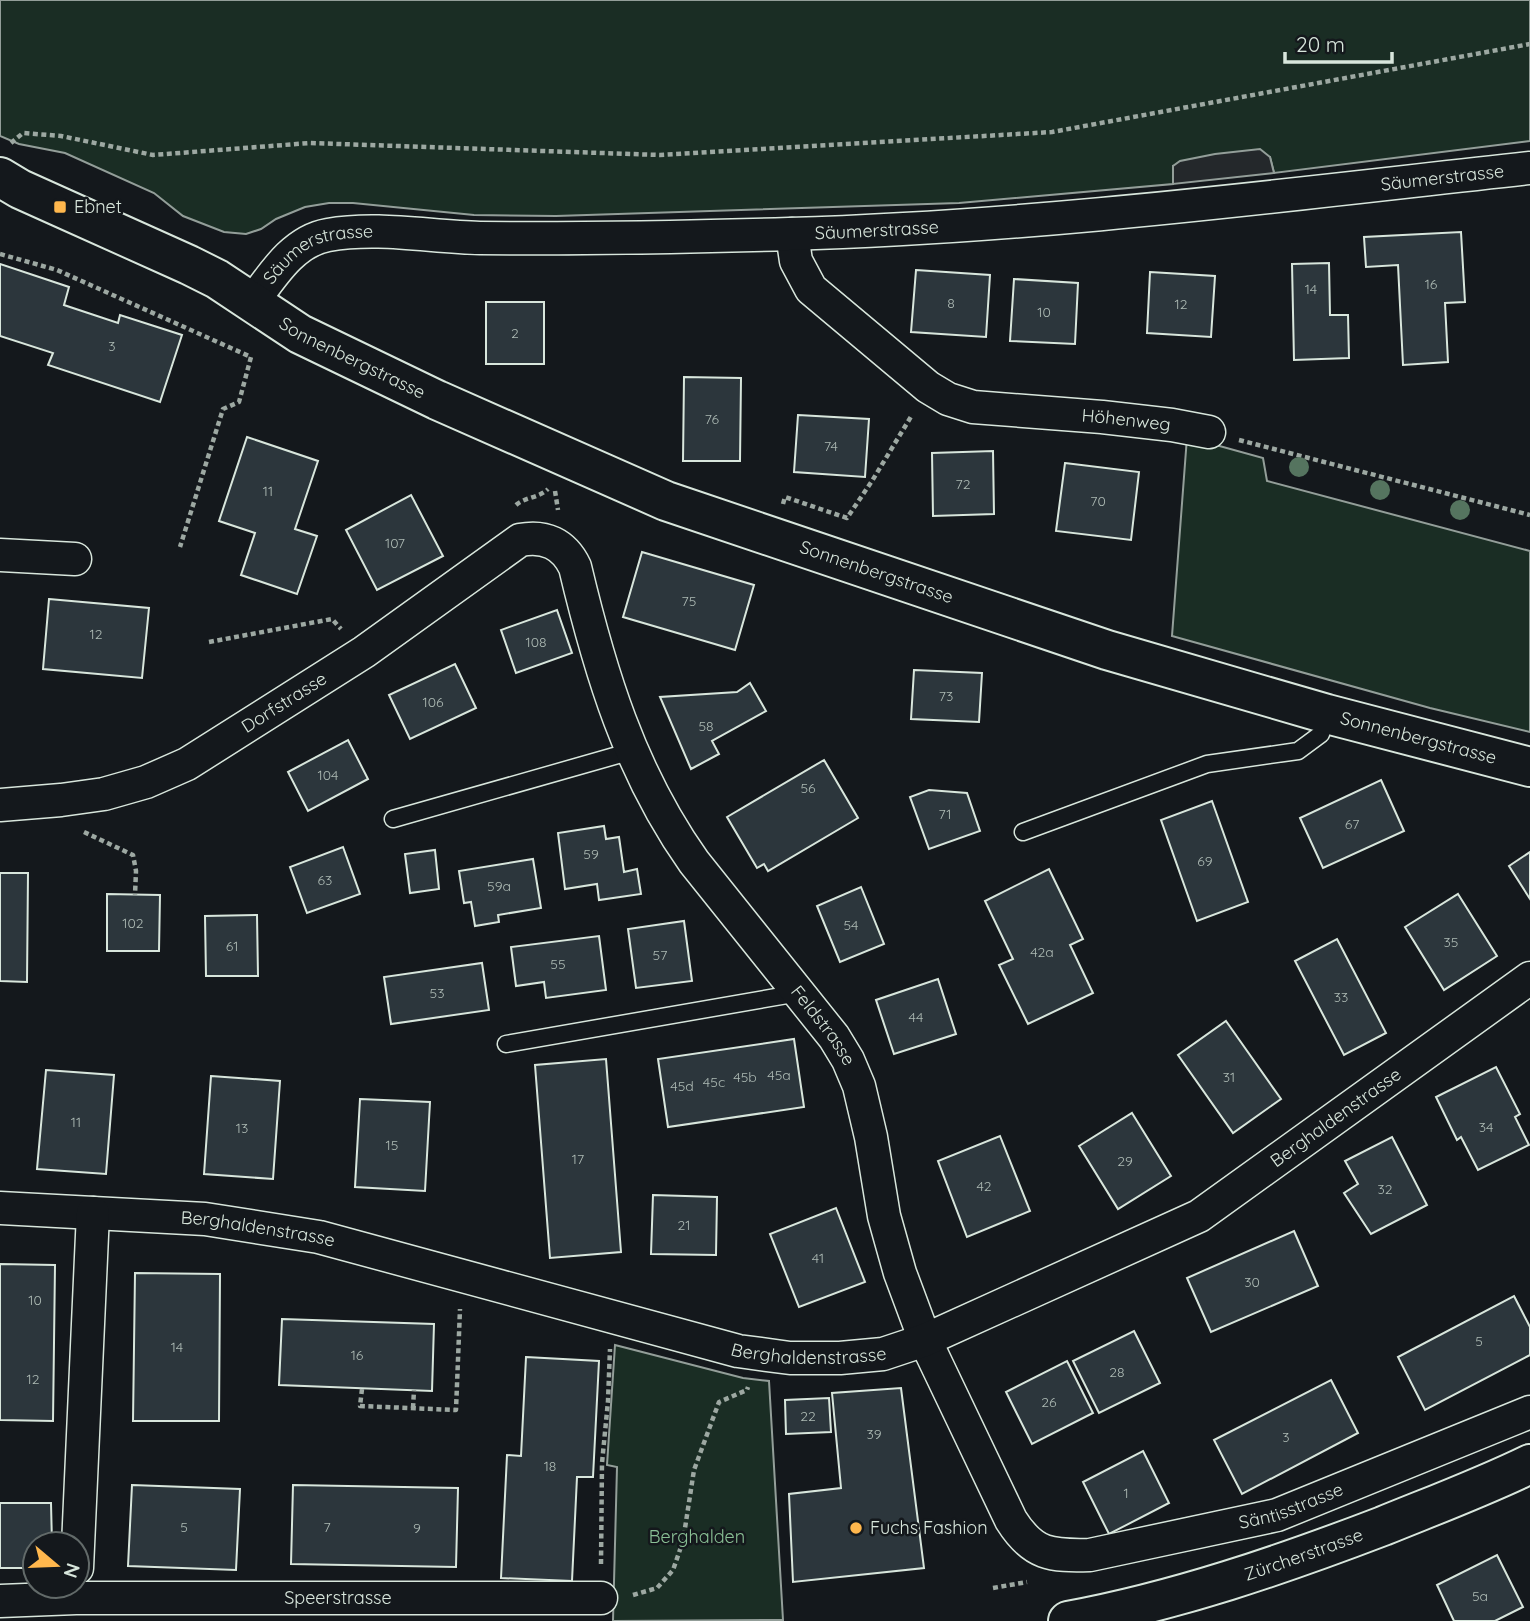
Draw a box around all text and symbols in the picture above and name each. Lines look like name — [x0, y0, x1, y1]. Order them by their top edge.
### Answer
scale bar — [1285, 21, 1392, 65]
text: 20 m — [1296, 31, 1345, 57]
street label: Säumerstrasse — [1379, 159, 1505, 196]
place label: Ebnet — [74, 195, 122, 218]
marker: Ebnet — [52, 199, 68, 215]
street label: Säumerstrasse — [814, 215, 939, 244]
street label: Säumerstrasse — [258, 219, 373, 289]
house number: 16 — [1425, 275, 1438, 293]
house number: 14 — [1305, 280, 1317, 298]
house number: 8 — [947, 294, 955, 312]
house number: 12 — [1175, 295, 1188, 313]
house number: 10 — [1037, 303, 1051, 321]
street label: Sonnenbergstrasse — [275, 311, 429, 404]
house number: 2 — [511, 324, 519, 342]
house number: 3 — [108, 337, 116, 355]
street label: Höhenweg — [1081, 403, 1172, 436]
house number: 76 — [705, 410, 720, 428]
house number: 74 — [824, 437, 838, 455]
house number: 72 — [956, 475, 971, 493]
house number: 11 — [263, 482, 273, 500]
house number: 70 — [1090, 492, 1106, 510]
house number: 107 — [385, 534, 405, 552]
street label: Sonnenbergstrasse — [797, 535, 956, 608]
house number: 75 — [682, 592, 696, 610]
house number: 12 — [90, 625, 103, 643]
house number: 108 — [525, 633, 547, 651]
street label: Dorfstrasse — [237, 667, 331, 738]
house number: 73 — [939, 687, 953, 705]
house number: 106 — [422, 693, 444, 711]
street label: Sonnenbergstrasse — [1338, 706, 1499, 769]
house number: 58 — [698, 717, 714, 735]
house number: 104 — [318, 766, 338, 784]
house number: 56 — [800, 779, 816, 797]
house number: 71 — [938, 805, 952, 823]
house number: 67 — [1345, 815, 1359, 833]
house number: 59 — [583, 845, 599, 863]
house number: 69 — [1197, 852, 1213, 870]
house number: 63 — [318, 871, 332, 889]
house number: 59a — [487, 877, 511, 895]
house number: 102 — [122, 914, 144, 932]
house number: 54 — [843, 916, 859, 934]
house number: 35 — [1444, 933, 1458, 951]
house number: 61 — [226, 937, 238, 955]
house number: 42a — [1030, 943, 1054, 961]
house number: 57 — [653, 946, 667, 964]
house number: 55 — [550, 955, 566, 973]
street label: Feldstrasse — [786, 980, 861, 1070]
house number: 53 — [430, 984, 444, 1002]
house number: 33 — [1334, 988, 1348, 1006]
house number: 44 — [909, 1008, 923, 1026]
street label: Berghaldenstrasse — [1266, 1063, 1405, 1172]
house number: 45a — [767, 1066, 791, 1084]
house number: 45b — [733, 1068, 757, 1086]
house number: 31 — [1223, 1068, 1235, 1086]
house number: 45c — [703, 1073, 725, 1091]
house number: 45d — [670, 1077, 694, 1095]
house number: 11 — [71, 1113, 81, 1131]
house number: 34 — [1479, 1118, 1493, 1136]
house number: 13 — [236, 1119, 248, 1137]
house number: 15 — [386, 1136, 398, 1154]
house number: 17 — [572, 1150, 584, 1168]
house number: 29 — [1117, 1152, 1133, 1170]
house number: 42 — [976, 1177, 992, 1195]
house number: 32 — [1377, 1180, 1393, 1198]
street label: Berghaldenstrasse — [180, 1206, 338, 1252]
house number: 21 — [678, 1216, 690, 1234]
house number: 41 — [812, 1249, 824, 1267]
house number: 30 — [1244, 1273, 1260, 1291]
house number: 10 — [28, 1291, 42, 1309]
house number: 5 — [1475, 1332, 1483, 1350]
house number: 14 — [171, 1338, 183, 1356]
street label: Berghaldenstrasse — [729, 1338, 887, 1369]
house number: 16 — [351, 1346, 364, 1364]
house number: 28 — [1109, 1363, 1125, 1381]
house number: 12 — [27, 1370, 40, 1388]
house number: 26 — [1041, 1393, 1057, 1411]
house number: 22 — [800, 1407, 816, 1425]
house number: 39 — [866, 1425, 882, 1443]
house number: 3 — [1282, 1428, 1290, 1446]
house number: 18 — [544, 1457, 556, 1475]
street label: Säntisstrasse — [1237, 1477, 1346, 1534]
house number: 1 — [1123, 1484, 1129, 1502]
place label: Fuchs Fashion — [870, 1516, 988, 1539]
house number: 5 — [180, 1518, 188, 1536]
house number: 7 — [323, 1518, 331, 1536]
house number: 9 — [413, 1519, 421, 1537]
marker: Fuchs Fashion — [848, 1520, 864, 1536]
street label: Zürcherstrasse — [1241, 1523, 1366, 1586]
park label: Berghalden — [649, 1525, 745, 1548]
north arrow — [21, 1530, 91, 1600]
text: N — [58, 1560, 86, 1581]
street label: Speerstrasse — [284, 1586, 392, 1609]
house number: 5a — [1472, 1587, 1488, 1605]

